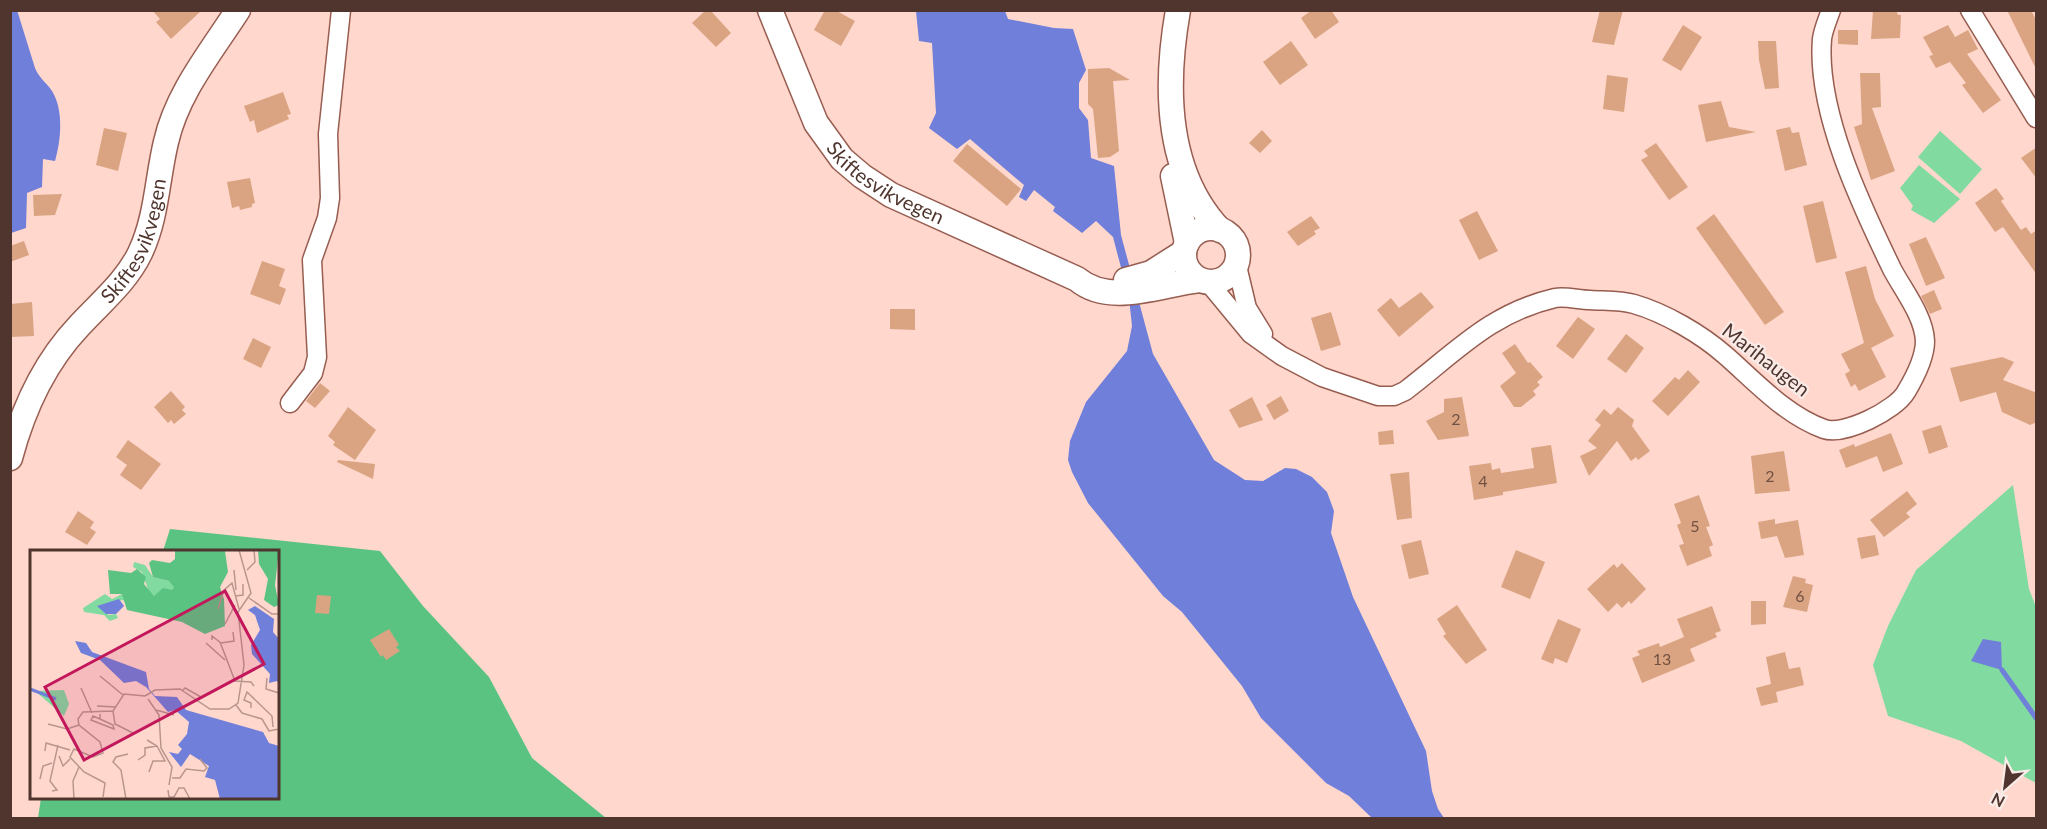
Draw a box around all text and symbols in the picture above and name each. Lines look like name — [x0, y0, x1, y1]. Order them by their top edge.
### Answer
street label: Skiftesvikvegen — [822, 136, 948, 228]
street label: Skiftesvikvegen — [95, 177, 170, 308]
street label: Marihaugen — [1718, 318, 1815, 401]
house number: 2 — [1451, 409, 1461, 428]
house number: 2 — [1765, 466, 1775, 485]
house number: 4 — [1478, 471, 1488, 490]
house number: 5 — [1690, 516, 1700, 535]
inset map — [30, 550, 279, 799]
house number: 6 — [1795, 586, 1805, 605]
house number: 13 — [1653, 649, 1671, 668]
north arrow — [1975, 757, 2035, 817]
text: N — [1988, 789, 2008, 812]

